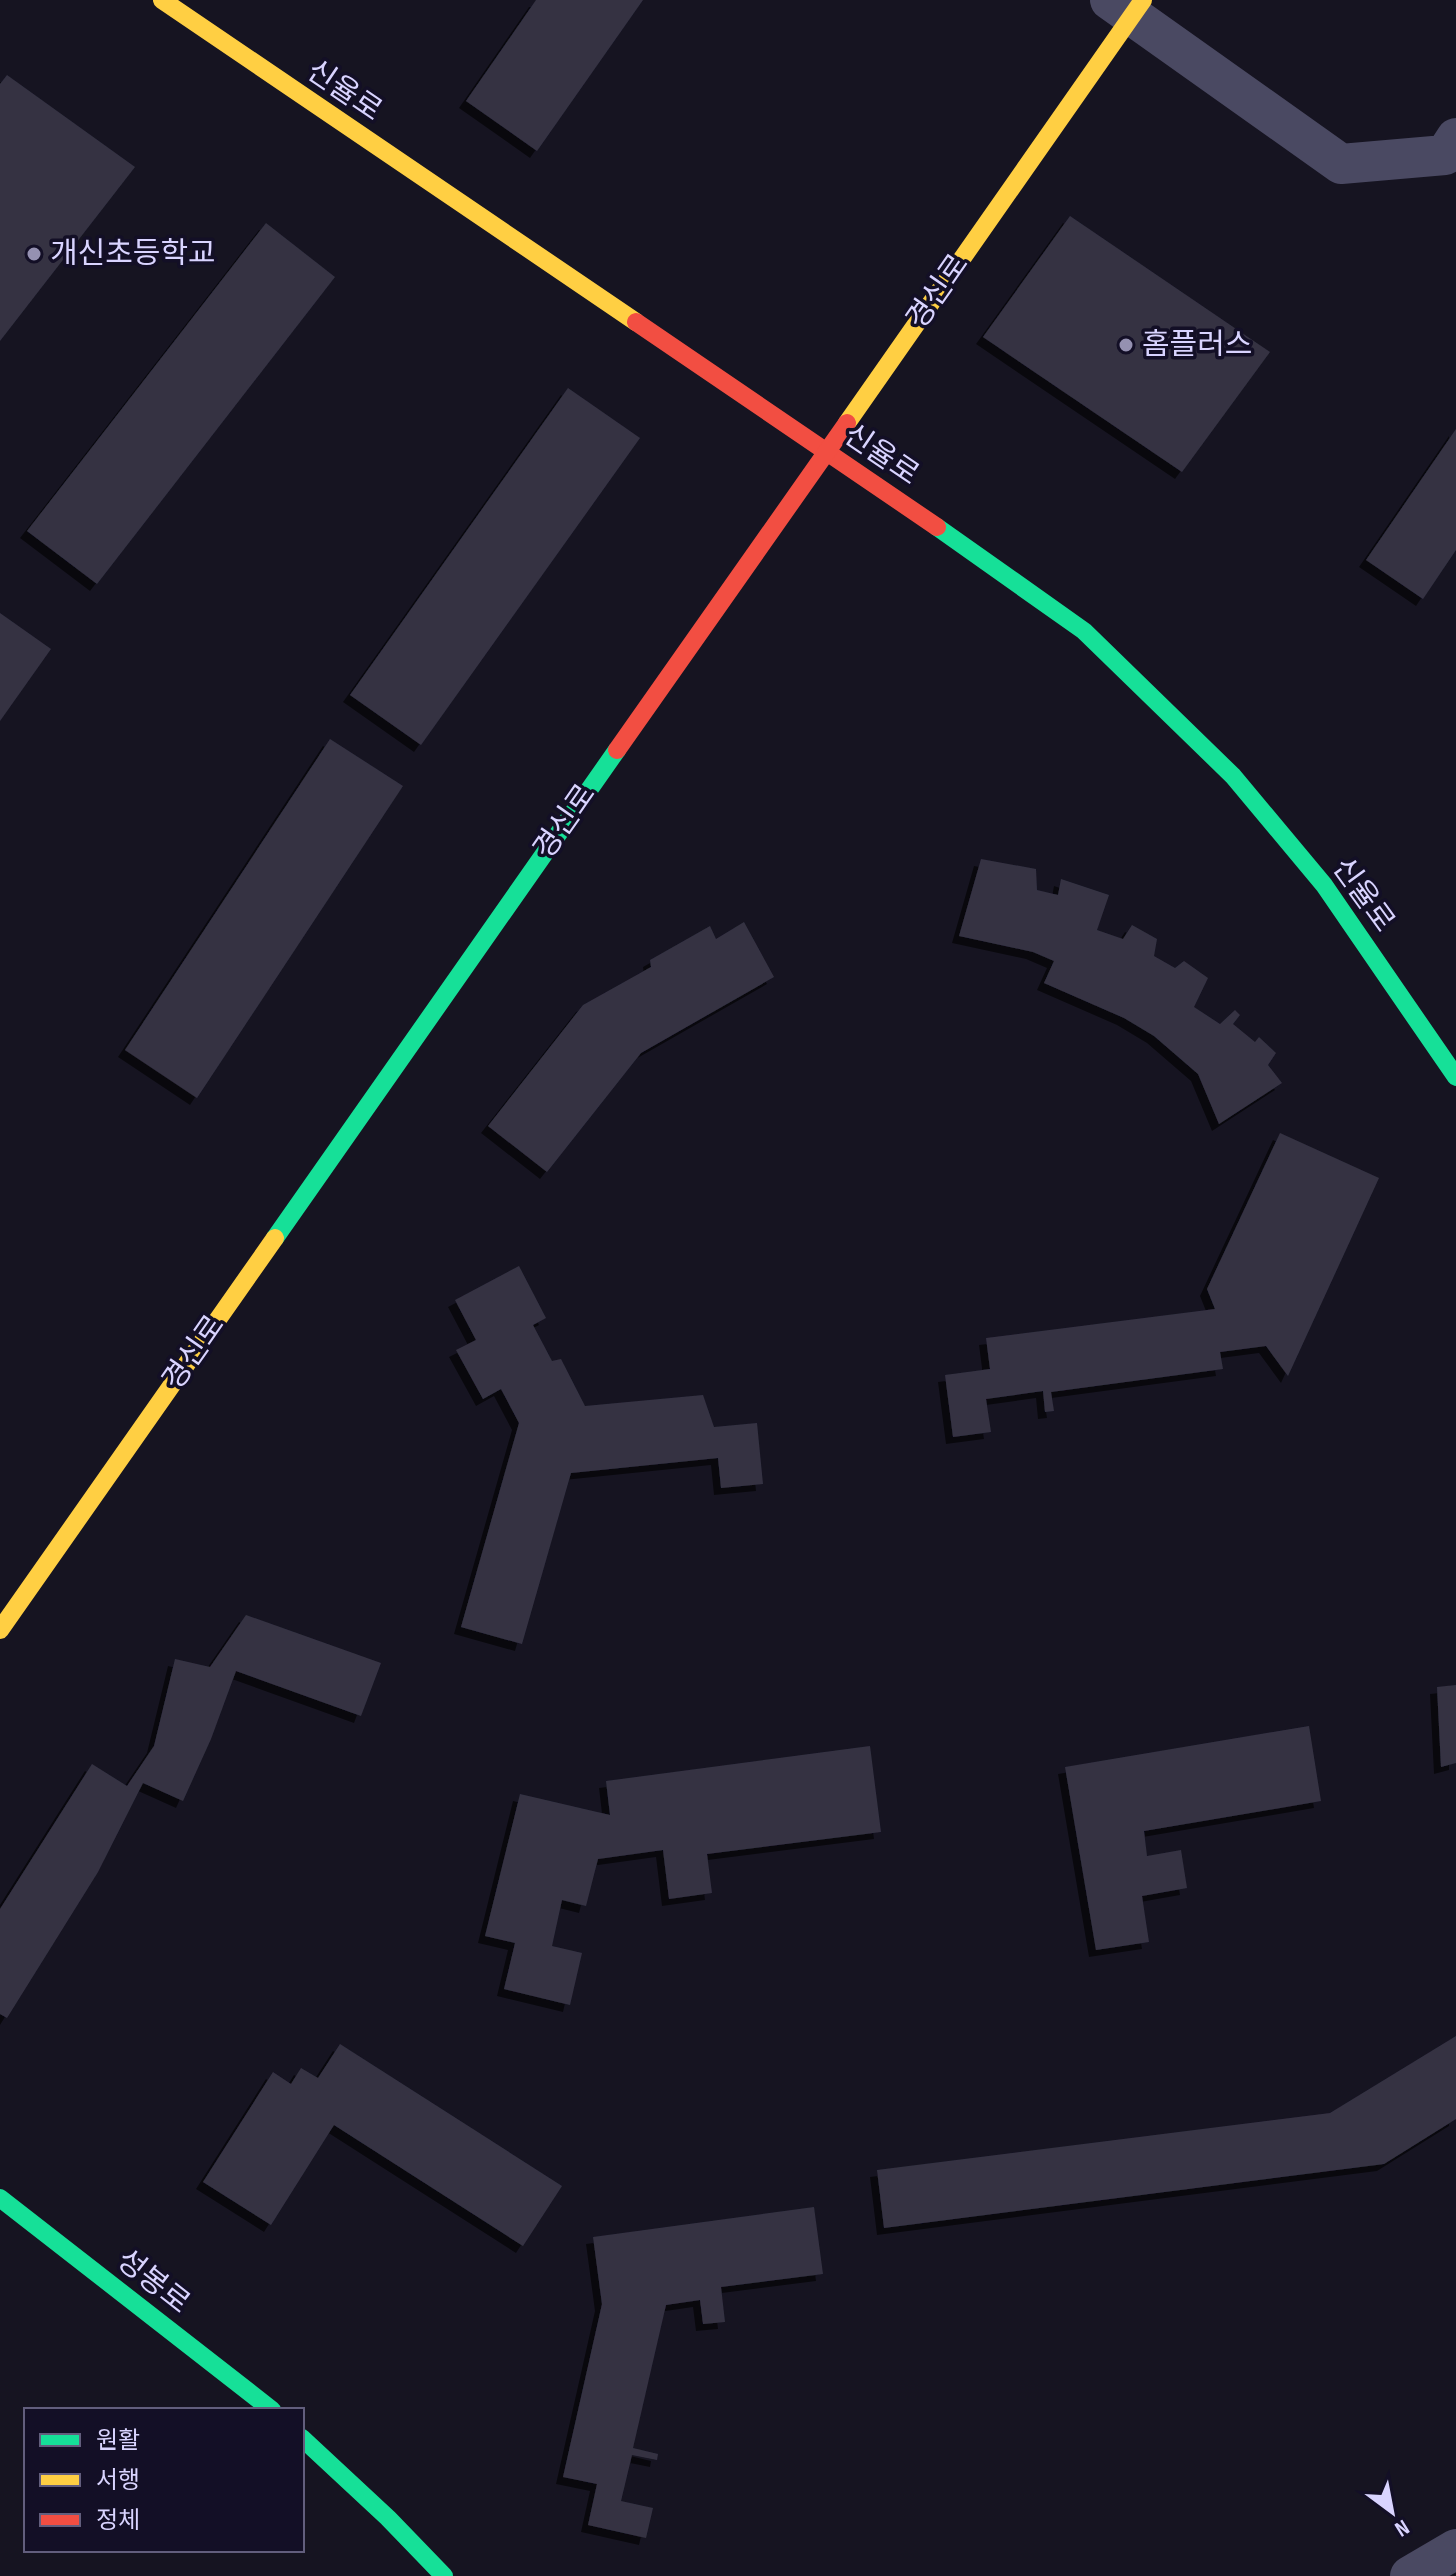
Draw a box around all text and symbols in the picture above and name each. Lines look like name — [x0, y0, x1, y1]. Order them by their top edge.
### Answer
street label: 신율로 — [300, 53, 388, 129]
place label: 개신초등학교 — [50, 236, 216, 272]
marker: 개신초등학교 — [25, 245, 43, 263]
street label: 경신로 — [900, 248, 976, 336]
place label: 홈플러스 — [1142, 327, 1252, 363]
marker: 홈플러스 — [1117, 336, 1135, 354]
street label: 신율로 — [837, 417, 925, 493]
street label: 경신로 — [527, 778, 603, 866]
street label: 신율로 — [1324, 851, 1402, 939]
street label: 경신로 — [156, 1309, 232, 1397]
street label: 성봉로 — [109, 2242, 197, 2322]
legend — [24, 2408, 304, 2552]
text: 원활 — [96, 2426, 140, 2455]
text: 서행 — [96, 2466, 140, 2495]
north arrow — [1352, 2472, 1432, 2552]
text: 정체 — [96, 2506, 140, 2535]
text: N — [1390, 2513, 1414, 2542]

